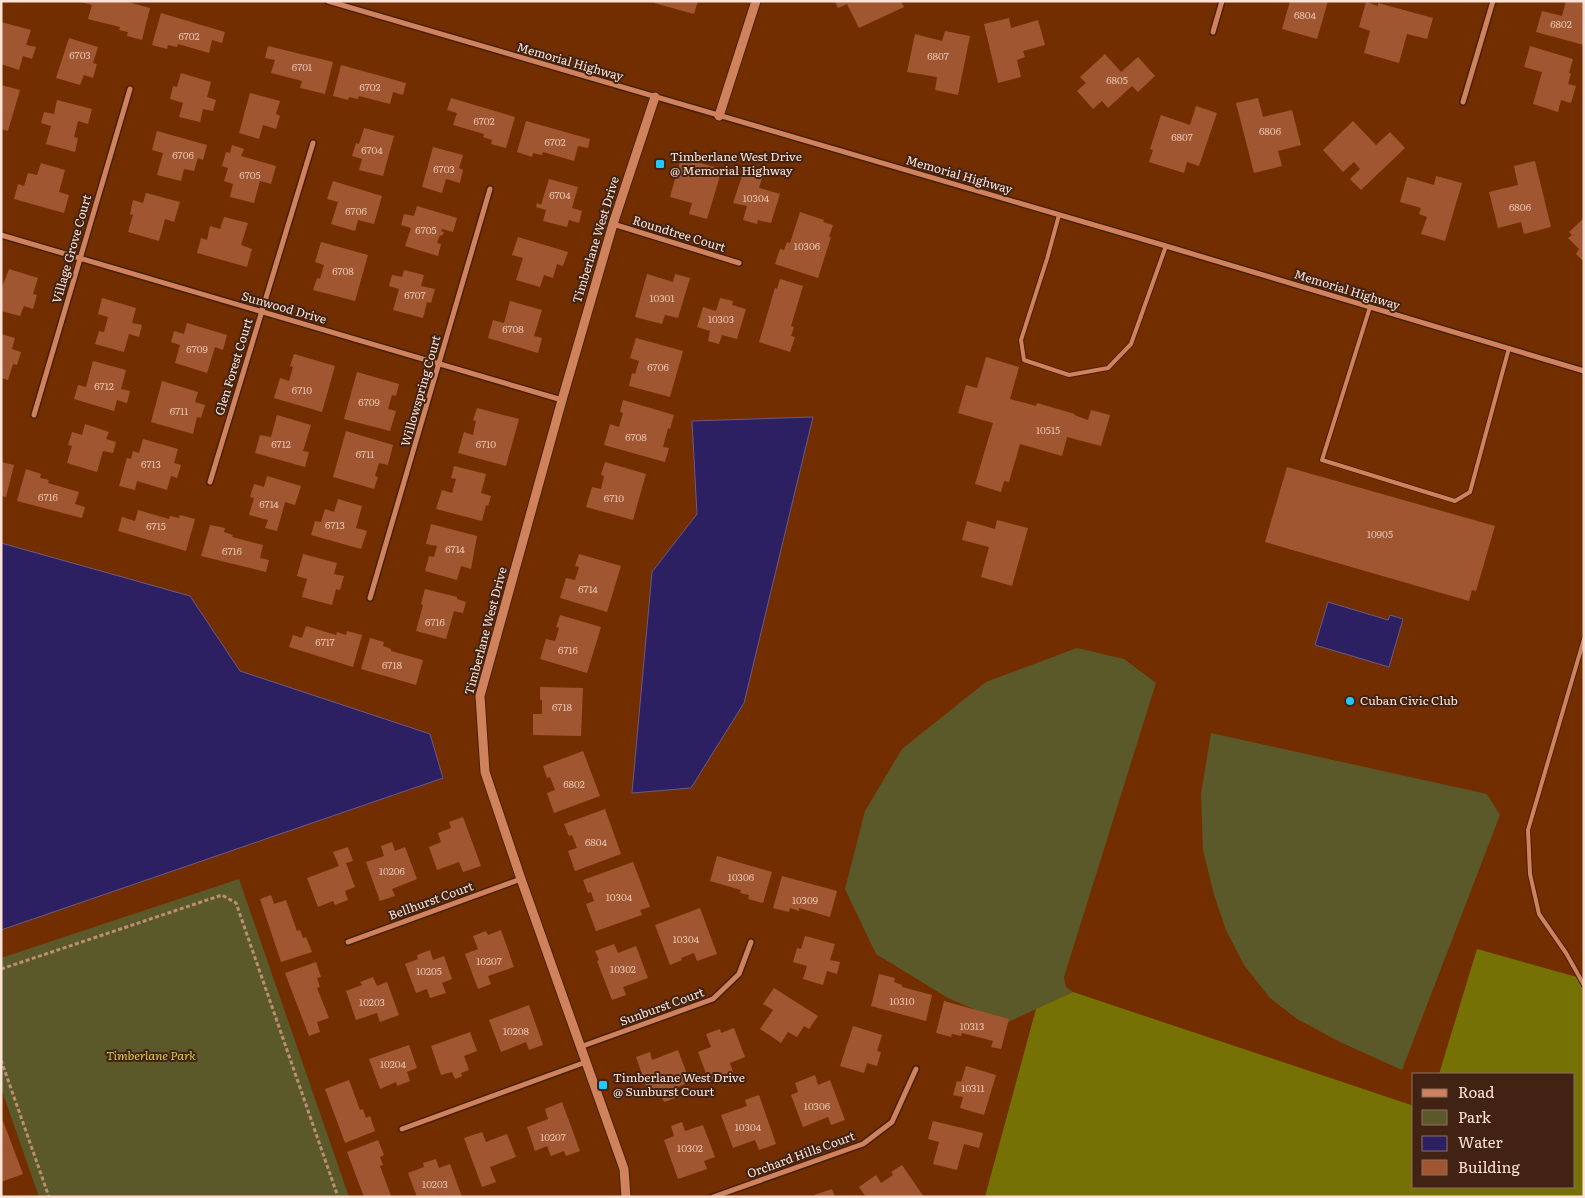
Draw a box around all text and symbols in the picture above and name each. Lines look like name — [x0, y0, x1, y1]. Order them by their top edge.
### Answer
house number: 6804 — [1294, 7, 1317, 22]
house number: 6802 — [1550, 16, 1572, 31]
house number: 6702 — [178, 28, 200, 43]
street label: Memorial Highway — [515, 37, 626, 85]
house number: 6703 — [69, 47, 91, 62]
house number: 6807 — [927, 48, 949, 63]
house number: 6701 — [292, 59, 312, 74]
house number: 6805 — [1106, 72, 1128, 87]
house number: 6702 — [359, 79, 381, 94]
house number: 6702 — [473, 113, 495, 128]
house number: 6806 — [1259, 123, 1282, 138]
house number: 6807 — [1171, 129, 1193, 144]
house number: 6702 — [544, 134, 566, 149]
house number: 6704 — [361, 142, 383, 157]
house number: 6706 — [172, 147, 194, 162]
place label: Timberlane West Drive @ Memorial Highway — [670, 147, 802, 179]
street label: Memorial Highway — [904, 150, 1015, 198]
marker: Timberlane West Drive @ Memorial Highway — [654, 158, 666, 170]
house number: 6703 — [433, 161, 455, 176]
house number: 6705 — [239, 167, 261, 182]
street label: Timberlane West Drive — [567, 174, 623, 305]
house number: 6704 — [549, 187, 571, 202]
house number: 10304 — [743, 190, 770, 205]
street label: Village Grove Court — [47, 192, 95, 305]
house number: 6806 — [1509, 199, 1532, 214]
house number: 6706 — [345, 203, 367, 218]
street label: Roundtree Court — [631, 210, 728, 256]
house number: 6705 — [415, 222, 437, 237]
house number: 10306 — [794, 238, 821, 253]
house number: 6708 — [332, 263, 354, 278]
street label: Memorial Highway — [1292, 264, 1403, 314]
street label: Sunwood Drive — [240, 286, 329, 328]
house number: 6707 — [404, 287, 426, 302]
house number: 10301 — [650, 290, 674, 305]
house number: 10303 — [708, 311, 734, 326]
street label: Glen Forest Court — [210, 316, 256, 418]
house number: 6708 — [502, 321, 524, 336]
street label: Willowspring Court — [396, 333, 445, 448]
house number: 6709 — [186, 341, 208, 356]
house number: 6706 — [647, 359, 669, 374]
house number: 6712 — [94, 378, 114, 393]
house number: 6710 — [292, 382, 312, 397]
house number: 6709 — [358, 394, 380, 409]
house number: 6711 — [170, 403, 188, 418]
house number: 10515 — [1036, 422, 1060, 437]
house number: 6708 — [625, 429, 647, 444]
house number: 6712 — [271, 436, 291, 451]
house number: 6710 — [476, 436, 496, 451]
house number: 6711 — [356, 446, 374, 461]
house number: 6713 — [141, 456, 161, 471]
house number: 6716 — [38, 489, 59, 504]
house number: 6710 — [604, 490, 624, 505]
house number: 6714 — [259, 496, 279, 511]
house number: 6713 — [325, 517, 345, 532]
house number: 6715 — [146, 518, 166, 533]
house number: 10905 — [1367, 526, 1393, 541]
house number: 6714 — [445, 541, 465, 556]
house number: 6716 — [222, 543, 243, 558]
street label: Timberlane West Drive — [459, 565, 511, 697]
house number: 6714 — [578, 581, 598, 596]
house number: 6716 — [425, 614, 446, 629]
house number: 6717 — [315, 634, 335, 649]
house number: 6716 — [558, 642, 579, 657]
house number: 6718 — [382, 657, 402, 672]
place label: Cuban Civic Club — [1360, 691, 1458, 709]
marker: Cuban Civic Club — [1344, 695, 1356, 707]
house number: 6718 — [552, 699, 572, 714]
house number: 6802 — [563, 776, 585, 791]
house number: 6804 — [585, 834, 608, 849]
house number: 10206 — [379, 863, 406, 878]
house number: 10306 — [728, 869, 755, 884]
street label: Bellhurst Court — [386, 876, 476, 924]
house number: 10304 — [606, 889, 633, 904]
house number: 10309 — [792, 892, 818, 907]
house number: 10304 — [673, 931, 700, 946]
house number: 10207 — [476, 953, 502, 968]
house number: 10302 — [610, 961, 636, 976]
house number: 10205 — [416, 963, 442, 978]
street label: Sunburst Court — [617, 982, 707, 1030]
house number: 10310 — [890, 993, 915, 1008]
house number: 10203 — [359, 994, 385, 1009]
house number: 10313 — [960, 1018, 984, 1033]
house number: 10208 — [503, 1023, 530, 1038]
park label: Timberlane Park — [106, 1046, 196, 1064]
house number: 10204 — [380, 1056, 407, 1071]
place label: Timberlane West Drive @ Sunburst Court — [613, 1068, 745, 1100]
legend — [1412, 1073, 1575, 1188]
marker: Timberlane West Drive @ Sunburst Court — [597, 1079, 609, 1091]
house number: 10311 — [961, 1080, 985, 1095]
text: Road — [1458, 1080, 1494, 1103]
house number: 10306 — [804, 1098, 831, 1113]
text: Park — [1458, 1105, 1492, 1128]
house number: 10304 — [735, 1119, 762, 1134]
street label: Orchard Hills Court — [744, 1126, 857, 1182]
house number: 10207 — [540, 1129, 566, 1144]
text: Water — [1458, 1130, 1503, 1153]
house number: 10302 — [677, 1140, 703, 1155]
text: Building — [1458, 1155, 1520, 1178]
house number: 10203 — [422, 1176, 448, 1191]

